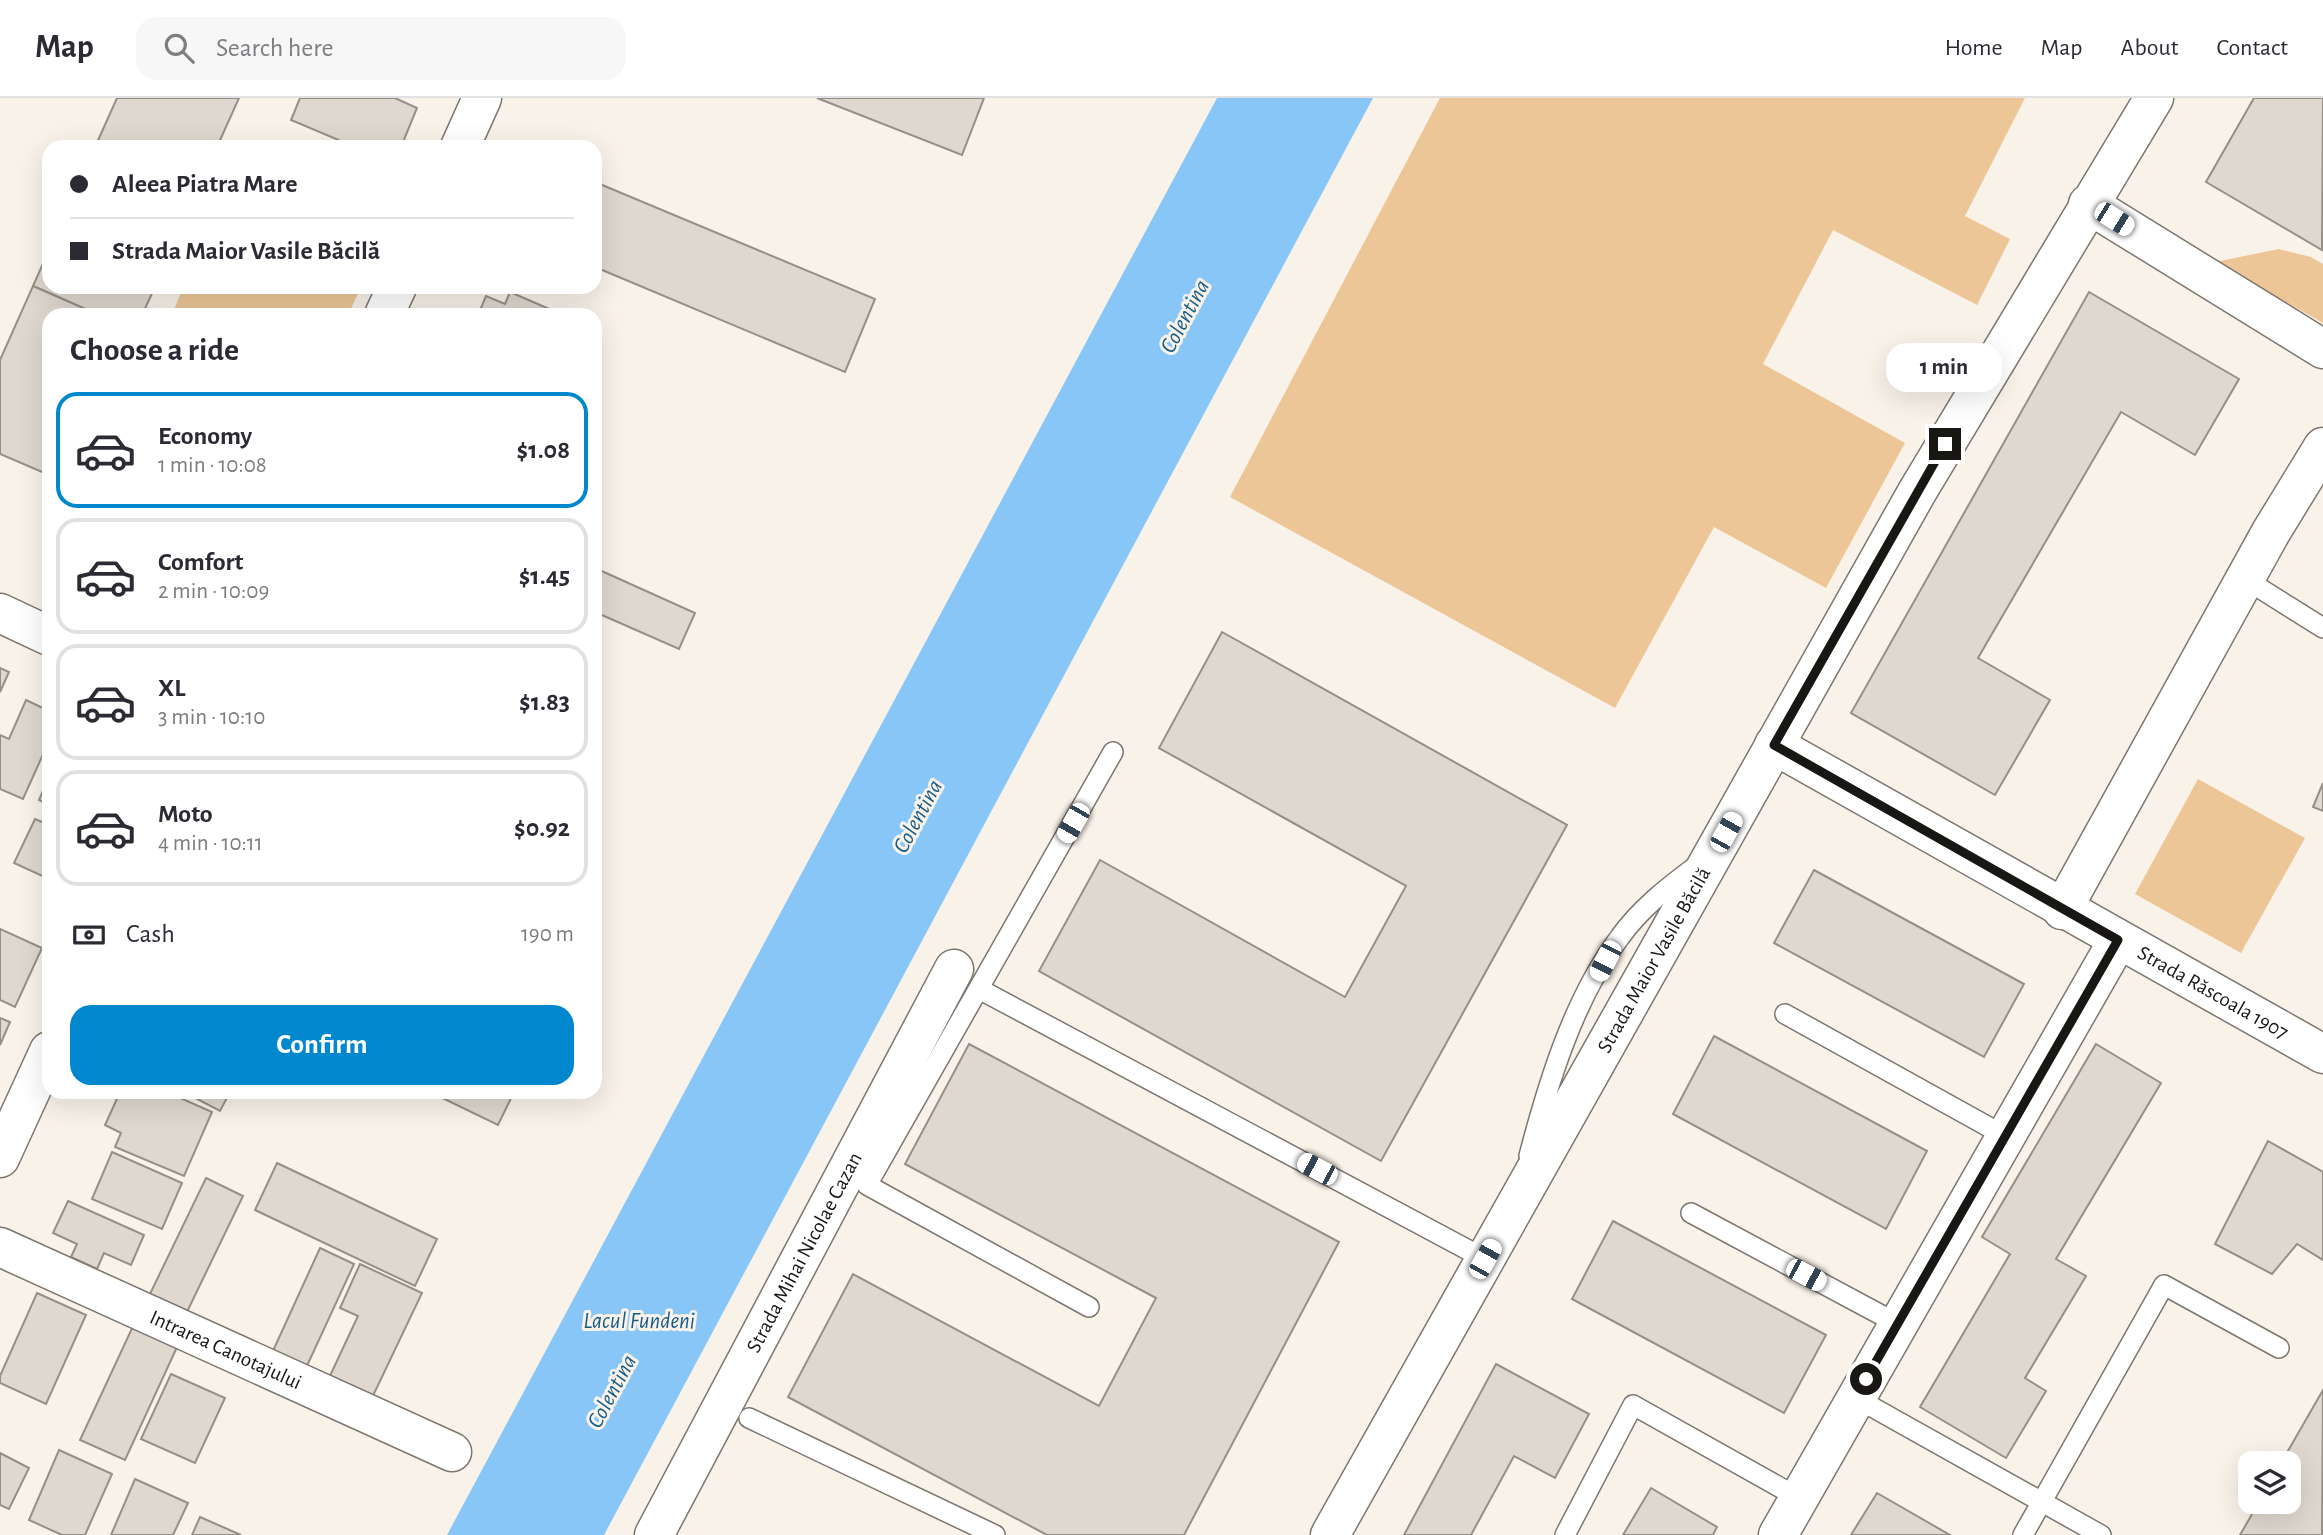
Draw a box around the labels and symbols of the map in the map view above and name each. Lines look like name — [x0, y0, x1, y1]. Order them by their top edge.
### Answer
car — [2091, 199, 2138, 239]
water label: Colentina — [1157, 276, 1214, 357]
callout: 1 min — [1887, 342, 2003, 392]
route end — [1929, 428, 1961, 460]
water label: Colentina — [890, 776, 947, 857]
car — [1054, 800, 1093, 846]
car — [1707, 809, 1746, 855]
street label: Strada Maior Vasile Băcilă — [1594, 864, 1715, 1056]
car — [1587, 938, 1624, 984]
street label: Strada Răscoala 1907 — [2134, 942, 2292, 1043]
street label: Strada Mihai Nicolae Cazan — [743, 1149, 866, 1356]
car — [1294, 1150, 1341, 1188]
car — [1466, 1236, 1505, 1282]
car — [1783, 1256, 1830, 1294]
street label: Intrarea Canotajului — [147, 1306, 305, 1393]
water label: Lacul Fundeni — [583, 1310, 695, 1333]
water label: Colentina — [584, 1351, 641, 1432]
route start — [1850, 1363, 1882, 1395]

